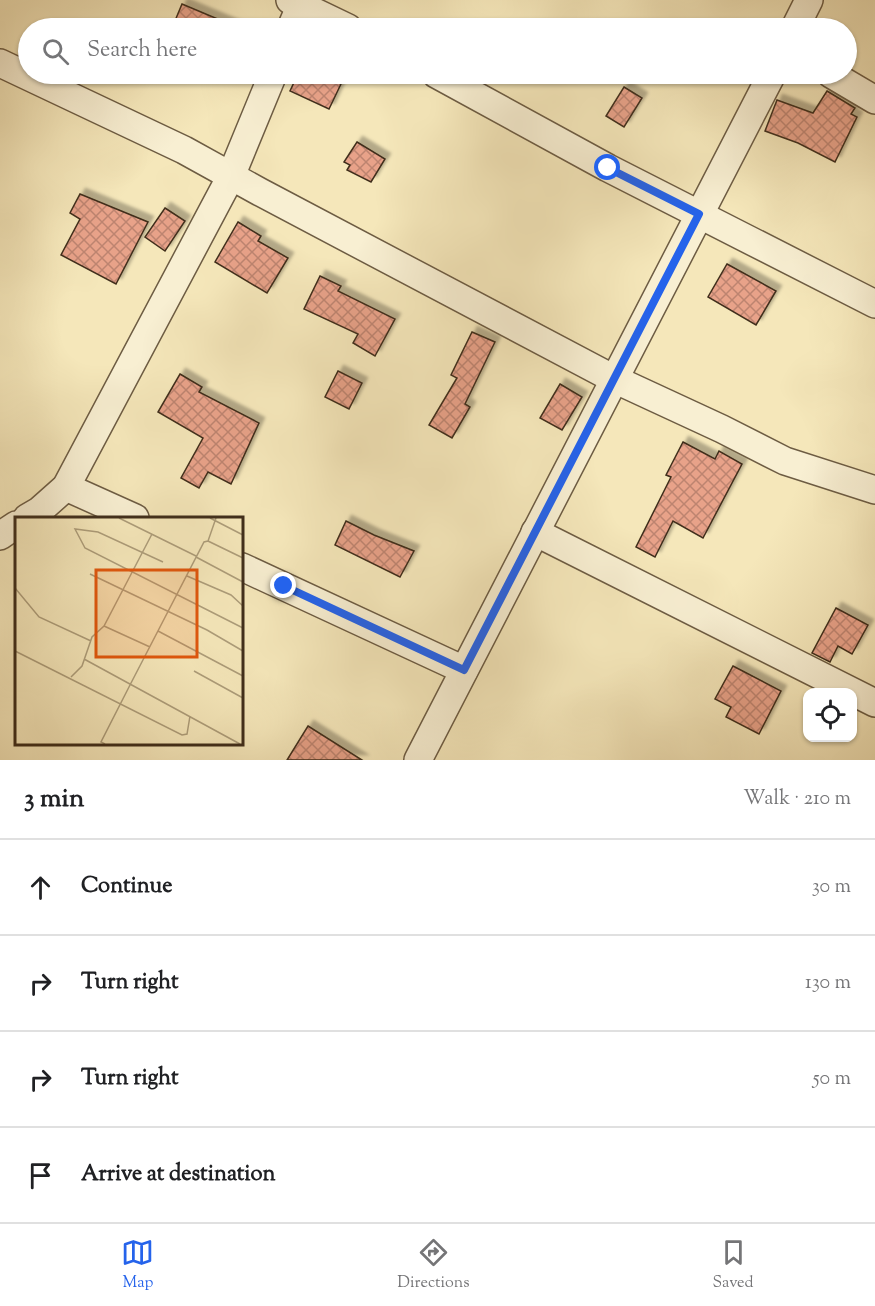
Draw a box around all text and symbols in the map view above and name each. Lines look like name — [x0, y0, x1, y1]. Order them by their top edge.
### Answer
search box — [18, 18, 857, 84]
icon: search — [39, 35, 72, 68]
text: Search here — [87, 35, 197, 67]
route start — [594, 154, 620, 180]
inset map — [15, 517, 243, 745]
route end — [270, 572, 296, 598]
map controls — [803, 688, 857, 742]
button: locate — [803, 688, 857, 742]
text: 3 min — [24, 781, 84, 818]
text: Walk · 210 m — [743, 785, 851, 814]
icon: ahead — [24, 871, 57, 904]
text: Continue — [81, 871, 172, 903]
text: 30 m — [812, 873, 851, 902]
icon: right — [24, 967, 57, 1000]
text: Turn right — [81, 967, 178, 999]
text: 130 m — [805, 969, 851, 998]
icon: right — [24, 1063, 57, 1096]
text: Turn right — [81, 1063, 178, 1095]
text: 50 m — [813, 1065, 851, 1094]
icon: arrive — [24, 1159, 57, 1192]
text: Arrive at destination — [81, 1159, 276, 1191]
tab: Map — [121, 1236, 154, 1295]
tab: Directions — [397, 1236, 470, 1295]
tab: Saved — [712, 1236, 754, 1295]

